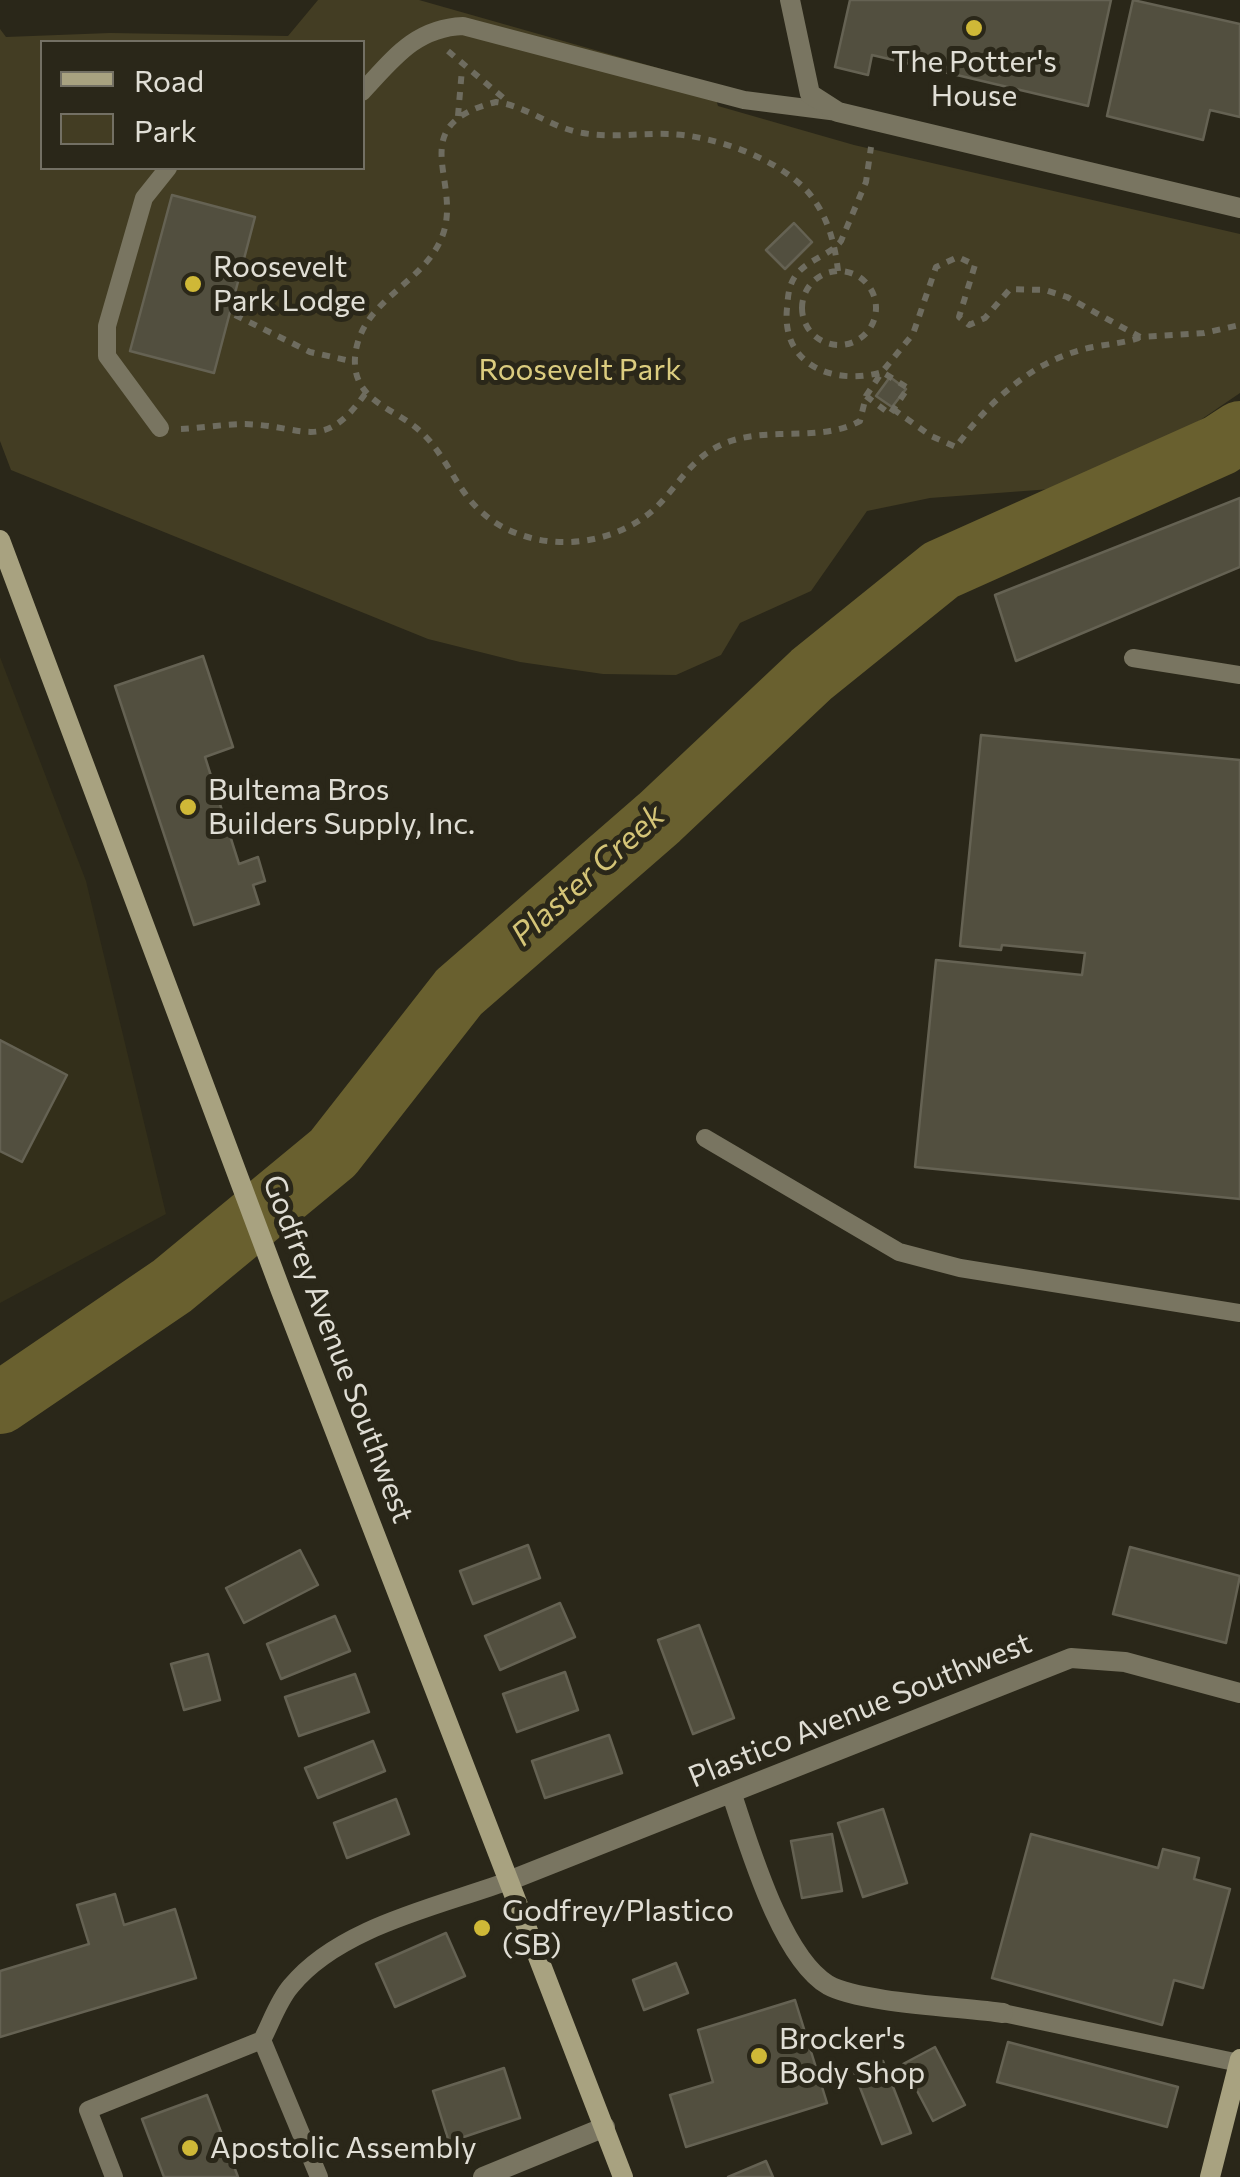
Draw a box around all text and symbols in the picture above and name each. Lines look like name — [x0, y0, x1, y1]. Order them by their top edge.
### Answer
marker: The Potter's House — [963, 17, 985, 39]
legend — [40, 40, 365, 170]
place label: The Potter's House — [891, 44, 1057, 114]
text: Road — [134, 61, 204, 98]
text: Park — [134, 111, 197, 148]
place label: Roosevelt Park Lodge — [213, 249, 366, 320]
marker: Roosevelt Park Lodge — [182, 273, 204, 295]
park label: Roosevelt Park — [479, 352, 681, 388]
place label: Bultema Bros Builders Supply, Inc. — [208, 772, 475, 842]
marker: Bultema Bros Builders Supply, Inc. — [177, 796, 199, 818]
water label: Plaster Creek — [503, 796, 673, 954]
street label: Godfrey Avenue Southwest — [255, 1170, 421, 1528]
street label: Plastico Avenue Southwest — [683, 1625, 1037, 1795]
place label: Godfrey/Plastico (SB) — [502, 1893, 734, 1964]
marker: Godfrey/Plastico (SB) — [471, 1917, 493, 1939]
place label: Brocker's Body Shop — [779, 2021, 925, 2092]
marker: Brocker's Body Shop — [748, 2045, 770, 2067]
place label: Apostolic Assembly — [210, 2130, 476, 2166]
marker: Apostolic Assembly — [179, 2137, 201, 2159]

